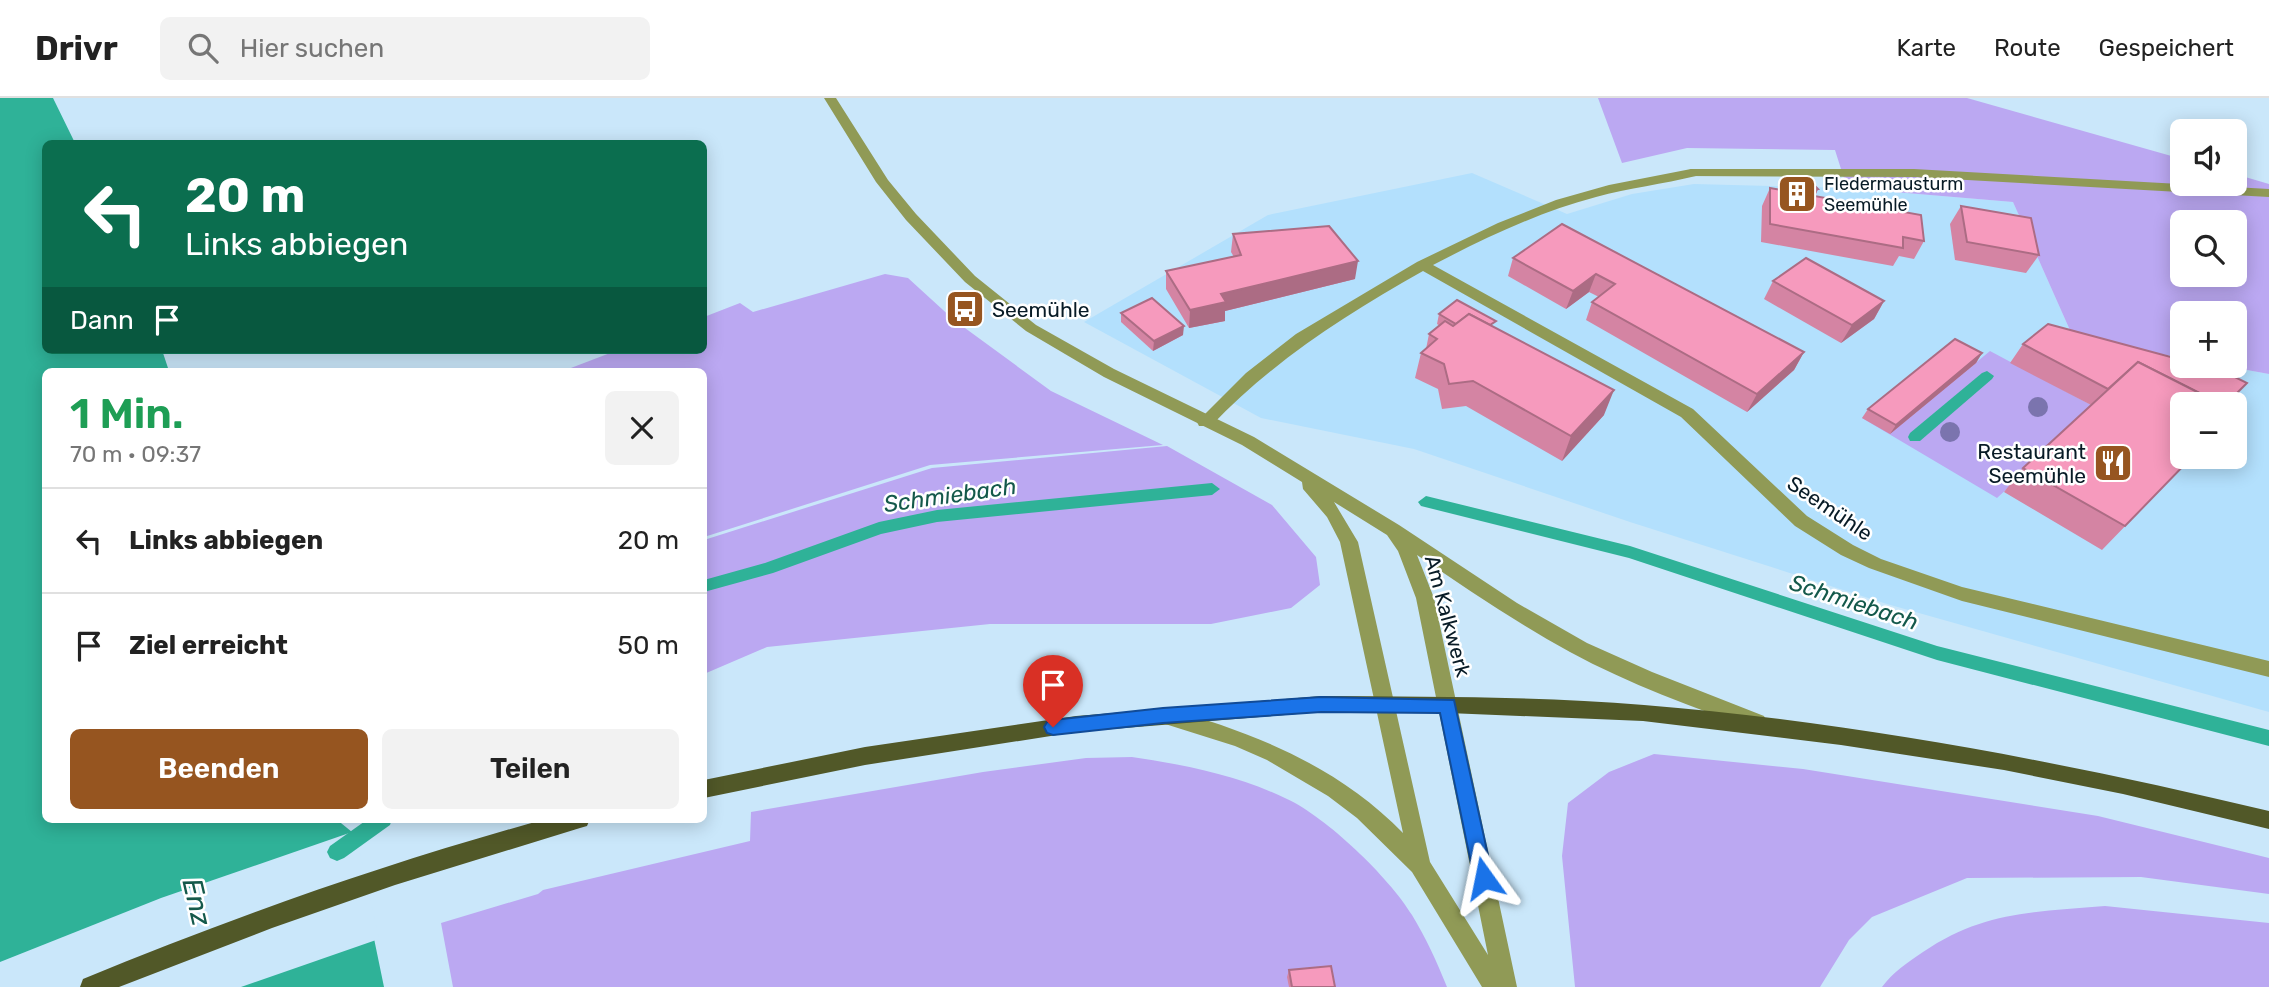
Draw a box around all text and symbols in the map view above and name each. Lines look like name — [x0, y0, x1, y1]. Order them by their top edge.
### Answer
search box — [160, 17, 650, 80]
text: Drivr — [35, 29, 118, 68]
icon: search — [184, 29, 222, 67]
text: Hier suchen — [240, 33, 384, 64]
text: Karte — [1897, 34, 1956, 62]
text: Route — [1994, 34, 2061, 62]
text: Gespeichert — [2099, 34, 2234, 62]
map controls — [2170, 119, 2247, 469]
button: sound — [2170, 119, 2247, 196]
text: 20 m — [185, 166, 306, 224]
icon: left — [70, 168, 161, 259]
building icon: Fledermausturm Seemühle — [1776, 173, 1818, 215]
place label: Fledermausturm Seemühle — [1824, 173, 1963, 216]
button: search — [2170, 210, 2247, 287]
text: Links abbiegen — [185, 225, 408, 263]
bus stop icon: Seemühle — [944, 288, 986, 330]
place label: Seemühle — [992, 297, 1090, 322]
icon: arrive — [148, 301, 186, 339]
button: + — [2170, 301, 2247, 378]
text: Dann — [70, 305, 134, 336]
text: 1 Min. — [70, 389, 183, 439]
button: close — [605, 391, 679, 465]
button: − — [2170, 392, 2247, 469]
place label: Restaurant Seemühle — [1977, 439, 2086, 488]
text: 70 m · 09:37 — [70, 440, 201, 468]
restaurant icon: Restaurant Seemühle — [2092, 442, 2134, 484]
street label: Seemühle — [1783, 470, 1877, 546]
water label: Schmiebach — [882, 472, 1018, 518]
icon: left — [70, 522, 108, 560]
text: Links abbiegen — [129, 525, 323, 556]
text: 20 m — [618, 525, 679, 556]
street label: Am Kalkwerk — [1420, 552, 1476, 680]
water label: Schmiebach — [1786, 568, 1922, 636]
icon: arrive — [70, 627, 108, 665]
text: Ziel erreicht — [129, 630, 288, 661]
text: 50 m — [618, 630, 679, 661]
pin — [1023, 655, 1083, 727]
icon: arrive — [1034, 666, 1072, 704]
button: Beenden — [70, 729, 368, 809]
button: Teilen — [382, 729, 679, 809]
position arrow — [1447, 841, 1521, 915]
water label: Enz — [176, 875, 218, 929]

